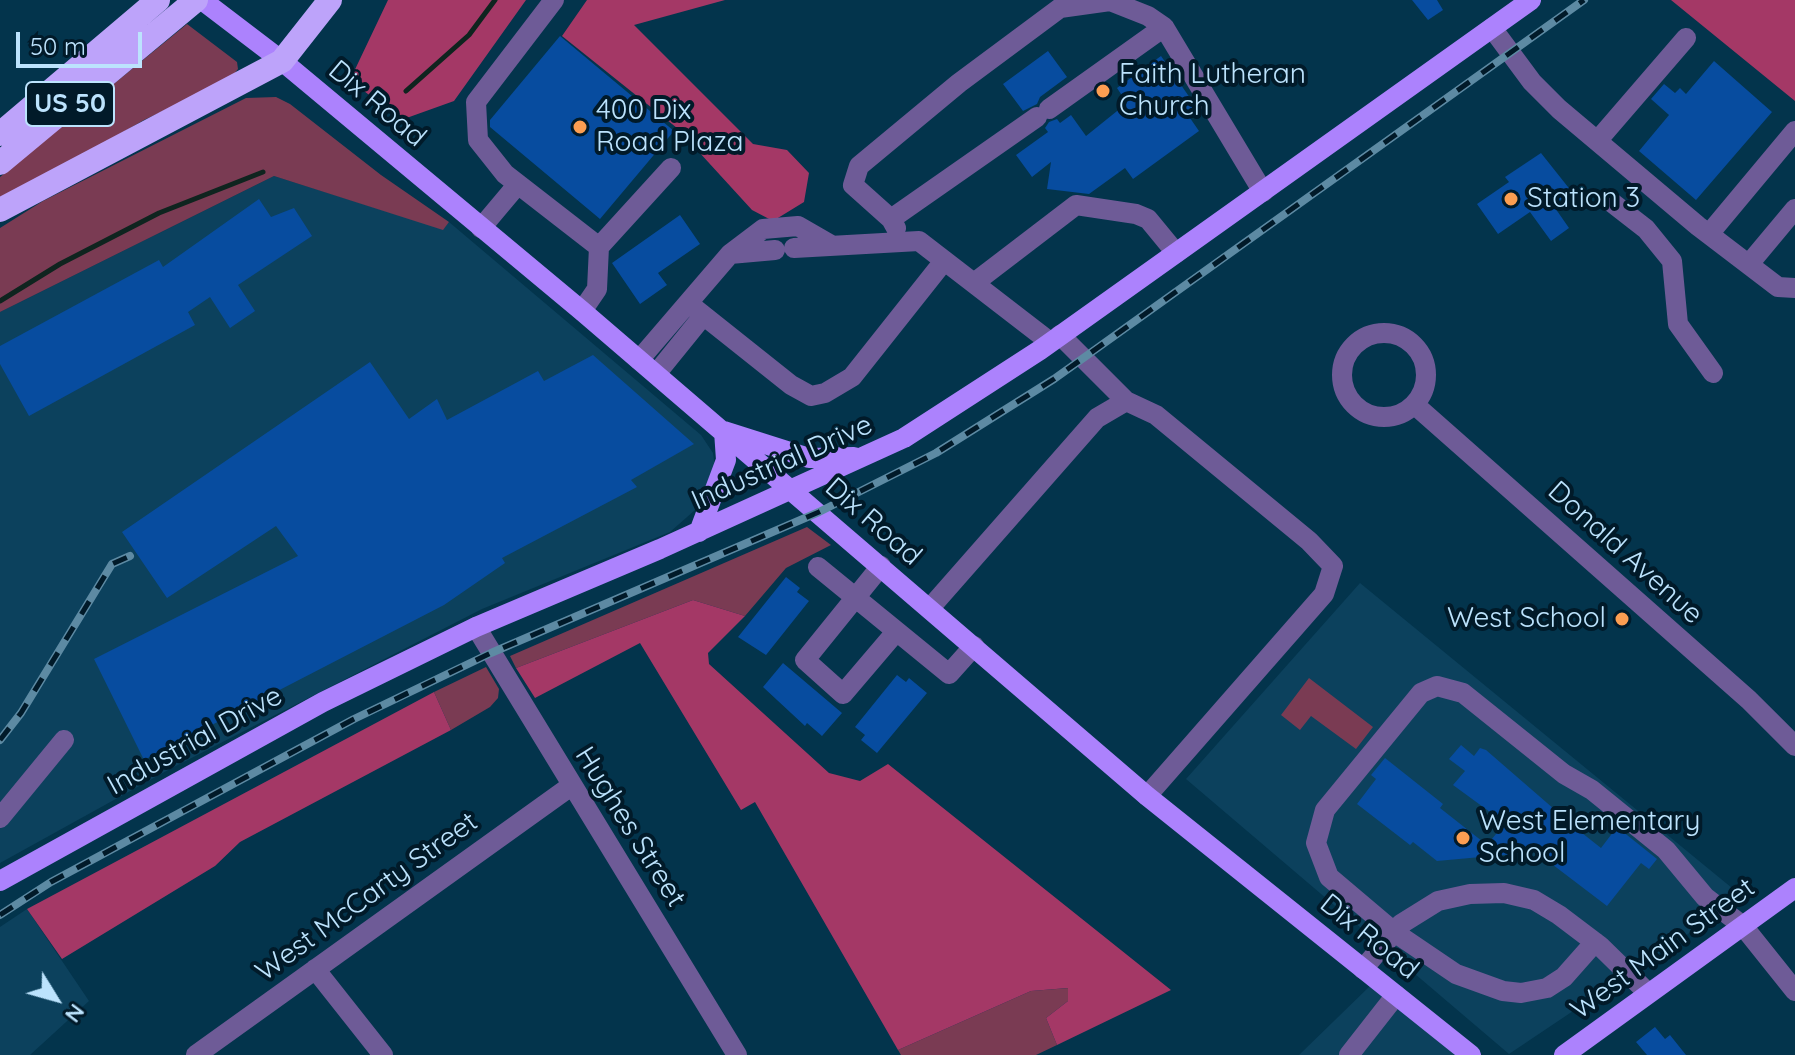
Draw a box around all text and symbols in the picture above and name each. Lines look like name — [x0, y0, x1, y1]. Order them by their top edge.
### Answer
scale bar — [20, 16, 146, 66]
text: 50 m — [30, 31, 86, 61]
street label: Dix Road — [321, 54, 433, 154]
place label: Faith Lutheran Church — [1119, 58, 1306, 124]
road number: US 50 — [26, 82, 114, 126]
marker: Faith Lutheran Church — [1094, 82, 1112, 100]
place label: 400 Dix Road Plaza — [596, 94, 744, 160]
marker: 400 Dix Road Plaza — [571, 118, 589, 136]
place label: Station 3 — [1527, 182, 1640, 216]
marker: Station 3 — [1502, 190, 1520, 208]
street label: Industrial Drive — [686, 408, 878, 518]
street label: Dix Road — [818, 471, 928, 573]
street label: Donald Avenue — [1541, 475, 1709, 631]
place label: West School — [1447, 602, 1606, 636]
marker: West School — [1613, 610, 1631, 628]
street label: Industrial Drive — [102, 679, 288, 803]
street label: Hughes Street — [567, 741, 693, 913]
street label: West McCarty Street — [250, 805, 484, 989]
place label: West Elementary School — [1479, 805, 1700, 871]
marker: West Elementary School — [1454, 829, 1472, 847]
street label: West Main Street — [1564, 871, 1762, 1027]
street label: Dix Road — [1313, 887, 1425, 987]
north arrow — [16, 959, 96, 1039]
text: N — [59, 999, 91, 1028]

